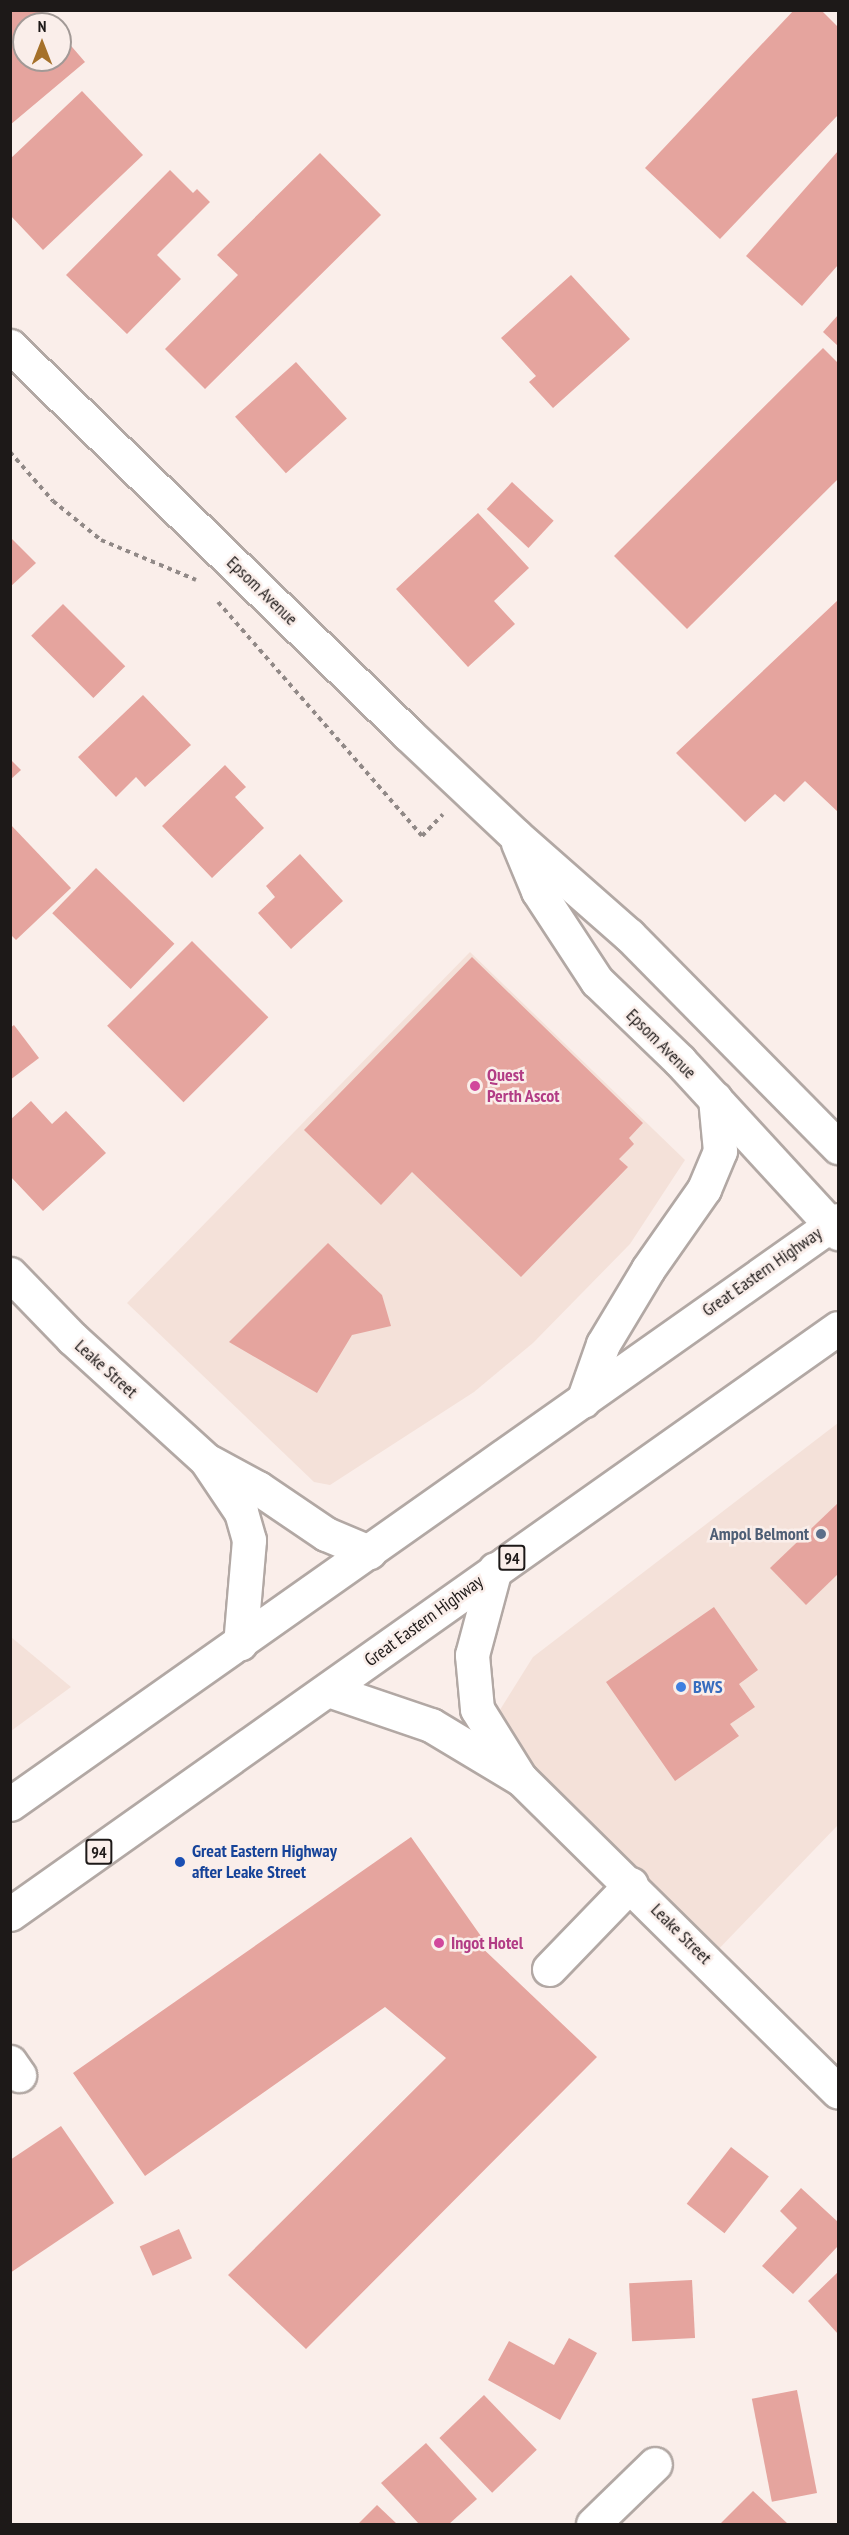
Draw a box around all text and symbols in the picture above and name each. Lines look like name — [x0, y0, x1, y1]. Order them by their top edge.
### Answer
north arrow — [12, 12, 72, 72]
text: N — [38, 16, 46, 36]
street label: Epsom Avenue — [222, 552, 302, 630]
street label: Epsom Avenue — [621, 1004, 701, 1084]
place label: Quest Perth Ascot — [487, 1065, 560, 1108]
marker: Quest Perth Ascot — [468, 1079, 482, 1093]
street label: Great Eastern Highway — [698, 1223, 826, 1321]
street label: Leake Street — [70, 1335, 142, 1403]
place label: Ampol Belmont — [710, 1523, 809, 1545]
marker: Ampol Belmont — [814, 1527, 828, 1541]
road number: 94 — [497, 1545, 527, 1571]
street label: Great Eastern Highway — [361, 1571, 487, 1671]
place label: BWS — [693, 1676, 723, 1698]
marker: BWS — [674, 1680, 688, 1694]
road number: 94 — [84, 1839, 114, 1865]
place label: Great Eastern Highway after Leake Street — [192, 1841, 337, 1884]
marker: Great Eastern Highway after Leake Street — [173, 1855, 187, 1869]
street label: Leake Street — [646, 1899, 716, 1969]
place label: Ingot Hotel — [451, 1932, 523, 1954]
marker: Ingot Hotel — [432, 1936, 446, 1950]

